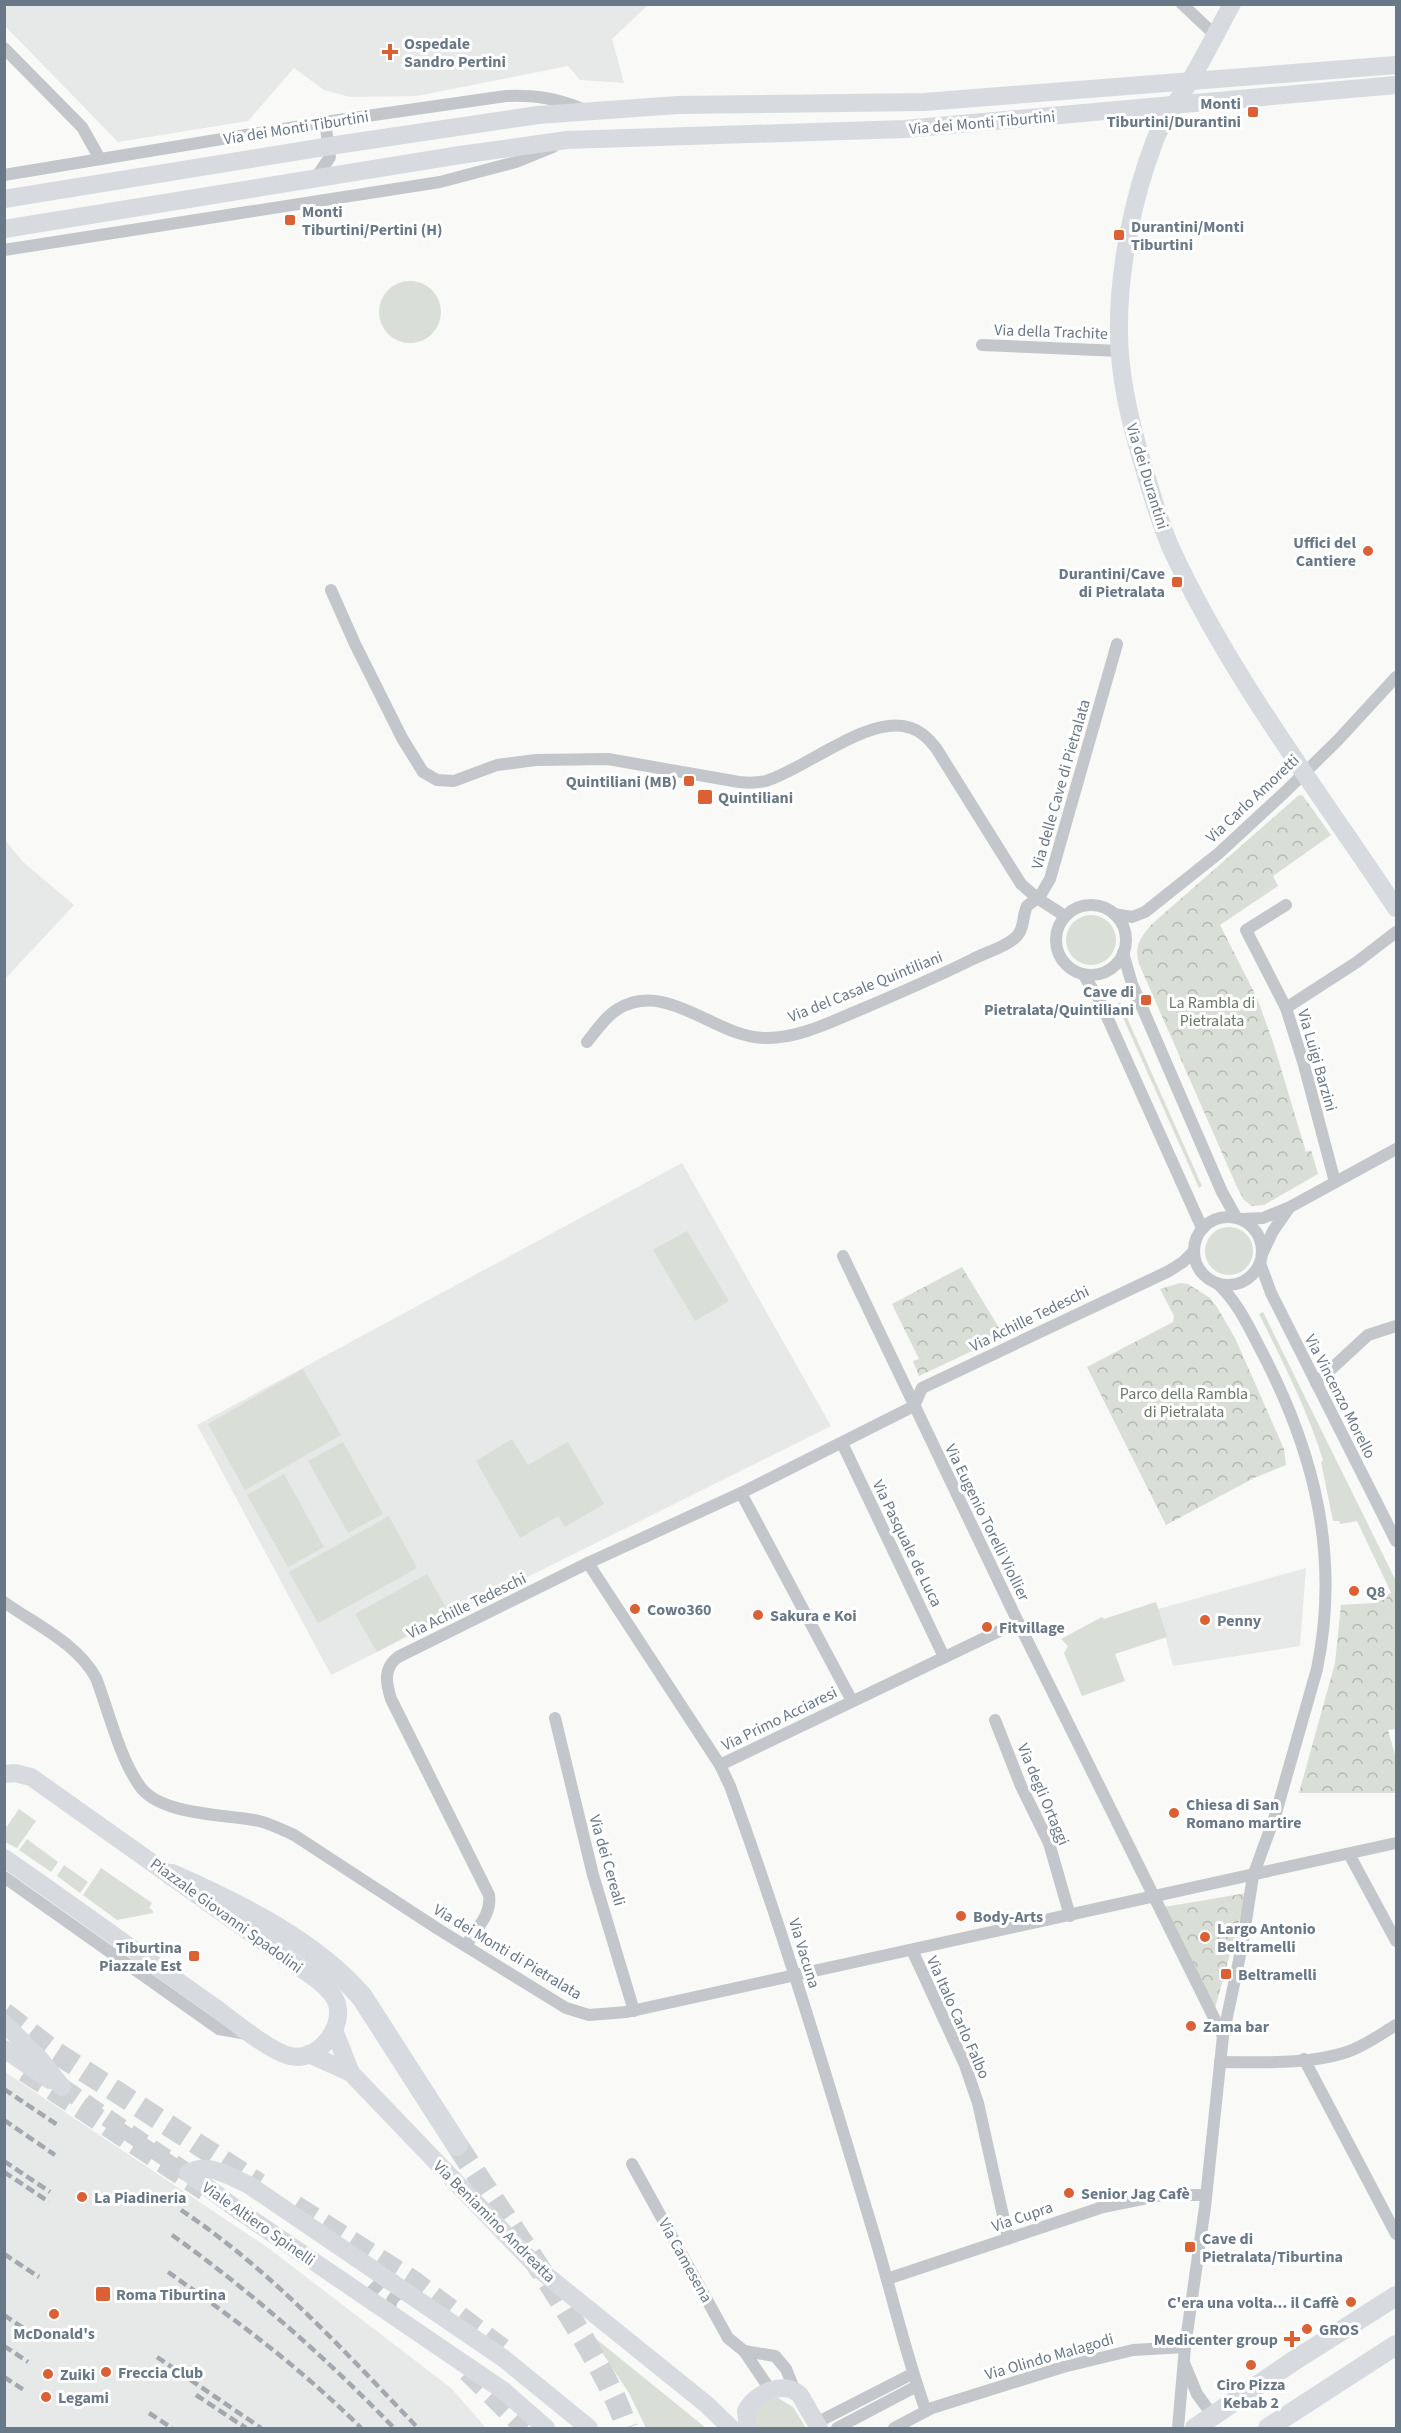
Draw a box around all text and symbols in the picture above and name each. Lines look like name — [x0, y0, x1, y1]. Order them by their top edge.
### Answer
place label: Ospedale Sandro Pertini — [404, 33, 506, 73]
marker: Ospedale Sandro Pertini — [381, 43, 399, 61]
place label: Monti Tiburtini/Durantini — [1107, 93, 1241, 133]
marker: Monti Tiburtini/Durantini — [1246, 105, 1260, 119]
street label: Via dei Monti Tiburtini — [222, 106, 370, 150]
street label: Via dei Monti Tiburtini — [908, 106, 1056, 140]
place label: Monti Tiburtini/Pertini (H) — [302, 201, 442, 241]
marker: Monti Tiburtini/Pertini (H) — [283, 213, 297, 227]
place label: Durantini/Monti Tiburtini — [1131, 216, 1244, 256]
marker: Durantini/Monti Tiburtini — [1112, 228, 1126, 242]
street label: Via della Trachite — [994, 319, 1108, 345]
street label: Via dei Durantini — [1120, 420, 1174, 532]
place label: Uffici del Cantiere — [1293, 532, 1356, 572]
marker: Uffici del Cantiere — [1361, 544, 1375, 558]
place label: Durantini/Cave di Pietralata — [1059, 563, 1165, 603]
marker: Durantini/Cave di Pietralata — [1170, 575, 1184, 589]
street label: Via delle Cave di Pietralata — [1026, 697, 1096, 872]
street label: Via Carlo Amoretti — [1201, 750, 1304, 848]
place label: Quintiliani (MB) — [566, 771, 677, 793]
marker: Quintiliani (MB) — [682, 774, 696, 788]
place label: Quintiliani — [718, 787, 793, 809]
marker: Quintiliani — [696, 788, 714, 806]
street label: Via del Casale Quintiliani — [785, 946, 946, 1028]
place label: Cave di Pietralata/Quintiliani — [984, 981, 1134, 1021]
park label: La Rambla di Pietralata — [1169, 992, 1255, 1032]
marker: Cave di Pietralata/Quintiliani — [1139, 993, 1153, 1007]
street label: Via Luigi Barzini — [1292, 1007, 1342, 1114]
street label: Via Achille Tedeschi — [966, 1280, 1093, 1357]
street label: Via Vincenzo Morello — [1299, 1330, 1381, 1462]
park label: Parco della Rambla di Pietralata — [1120, 1383, 1248, 1423]
street label: Via Eugenio Torelli Viollier — [939, 1440, 1035, 1605]
street label: Via Pasquale de Luca — [867, 1476, 947, 1611]
street label: Via Achille Tedeschi — [403, 1567, 530, 1644]
place label: Q8 — [1366, 1581, 1385, 1603]
marker: Q8 — [1347, 1584, 1361, 1598]
place label: Cowo360 — [647, 1599, 712, 1621]
marker: Cowo360 — [628, 1602, 642, 1616]
place label: Sakura e Koi — [770, 1605, 857, 1627]
marker: Sakura e Koi — [751, 1608, 765, 1622]
place label: Penny — [1217, 1610, 1262, 1632]
marker: Penny — [1198, 1613, 1212, 1627]
place label: Fitvillage — [999, 1617, 1065, 1639]
marker: Fitvillage — [980, 1620, 994, 1634]
street label: Via Primo Acciaresi — [718, 1681, 841, 1756]
street label: Via degli Ortaggi — [1012, 1740, 1074, 1849]
place label: Chiesa di San Romano martire — [1186, 1794, 1301, 1834]
marker: Chiesa di San Romano martire — [1167, 1806, 1181, 1820]
street label: Via dei Cereali — [584, 1812, 631, 1908]
street label: Piazzale Giovanni Spadolini — [146, 1853, 307, 1979]
street label: Via dei Monti di Pietralata — [429, 1899, 586, 2005]
place label: Body-Arts — [973, 1906, 1043, 1928]
marker: Body-Arts — [954, 1909, 968, 1923]
street label: Via Vacuna — [783, 1916, 825, 1991]
place label: Largo Antonio Beltramelli — [1217, 1918, 1316, 1958]
marker: Largo Antonio Beltramelli — [1198, 1930, 1212, 1944]
place label: Tiburtina Piazzale Est — [99, 1937, 182, 1977]
marker: Tiburtina Piazzale Est — [187, 1949, 201, 1963]
street label: Via Italo Carlo Falbo — [921, 1952, 995, 2082]
place label: Beltramelli — [1238, 1964, 1317, 1986]
marker: Beltramelli — [1219, 1967, 1233, 1981]
place label: Zama bar — [1203, 2016, 1270, 2038]
marker: Zama bar — [1184, 2019, 1198, 2033]
street label: Via Beniamino Andreatta — [428, 2156, 560, 2288]
street label: Viale Altiero Spinelli — [198, 2177, 319, 2271]
place label: Senior Jag Cafè — [1081, 2183, 1190, 2205]
marker: Senior Jag Cafè — [1062, 2186, 1076, 2200]
place label: La Piadineria — [94, 2187, 187, 2209]
marker: La Piadineria — [75, 2190, 89, 2204]
street label: Via Cupra — [989, 2196, 1056, 2238]
street label: Via Camesena — [653, 2214, 717, 2307]
place label: Cave di Pietralata/Tiburtina — [1202, 2228, 1343, 2268]
marker: Cave di Pietralata/Tiburtina — [1183, 2240, 1197, 2254]
place label: Roma Tiburtina — [116, 2284, 226, 2306]
marker: Roma Tiburtina — [94, 2285, 112, 2303]
place label: C'era una volta... il Caffè — [1167, 2292, 1339, 2314]
marker: C'era una volta... il Caffè — [1344, 2295, 1358, 2309]
marker: McDonald's — [47, 2307, 61, 2321]
place label: GROS — [1319, 2319, 1359, 2341]
marker: GROS — [1300, 2322, 1314, 2336]
place label: McDonald's — [13, 2323, 95, 2345]
street label: Via Olindo Malagodi — [982, 2328, 1116, 2386]
place label: Medicenter group — [1154, 2329, 1278, 2351]
marker: Medicenter group — [1283, 2330, 1301, 2348]
marker: Ciro Pizza Kebab 2 — [1244, 2358, 1258, 2372]
place label: Freccia Club — [118, 2362, 203, 2384]
place label: Zuiki — [60, 2364, 95, 2386]
marker: Freccia Club — [99, 2365, 113, 2379]
marker: Zuiki — [41, 2367, 55, 2381]
place label: Ciro Pizza Kebab 2 — [1217, 2374, 1285, 2414]
place label: Legami — [58, 2387, 109, 2409]
marker: Legami — [39, 2390, 53, 2404]

